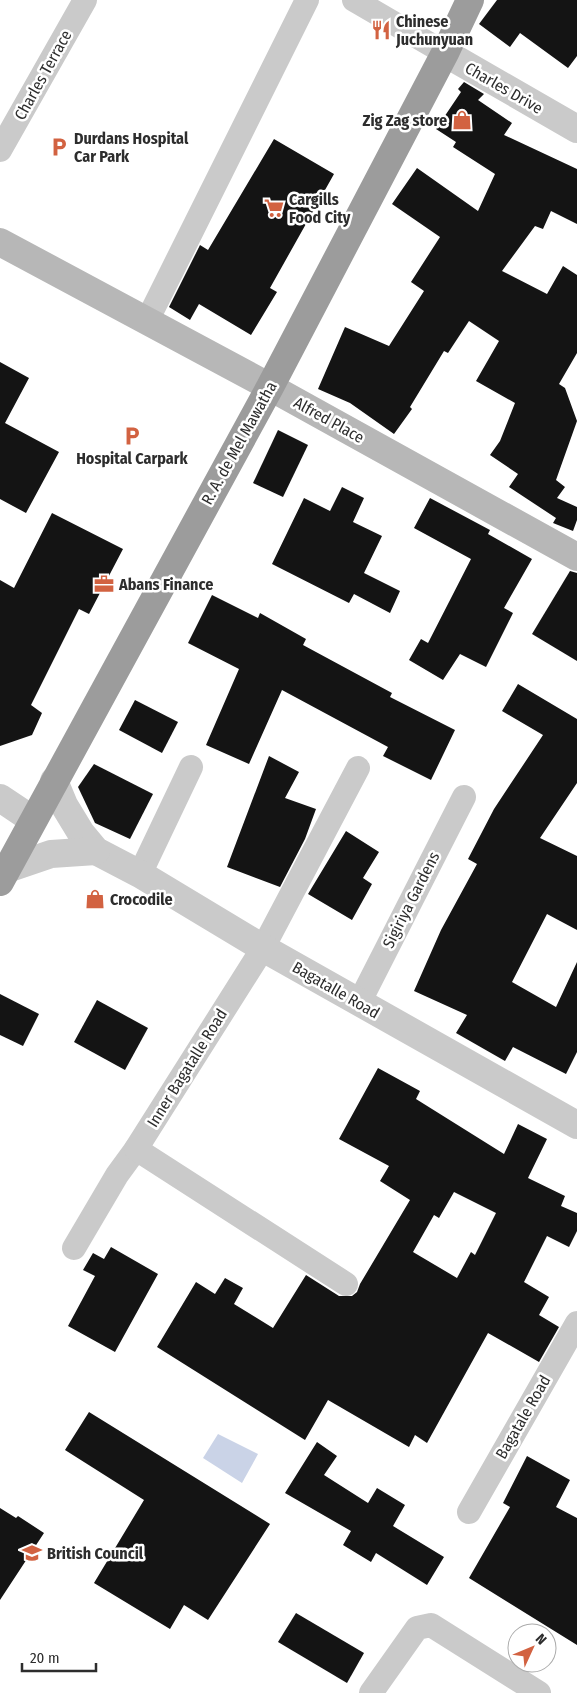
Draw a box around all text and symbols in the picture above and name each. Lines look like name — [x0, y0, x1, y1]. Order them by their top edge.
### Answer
place label: Chinese Juchunyuan — [395, 12, 473, 49]
restaurant icon: Chinese Juchunyuan — [370, 19, 392, 41]
street label: Charles Terrace — [10, 27, 76, 123]
street label: Charles Drive — [462, 58, 546, 118]
shop icon: Zig Zag store — [451, 109, 473, 131]
place label: Zig Zag store — [363, 111, 447, 130]
place label: Durdans Hospital Car Park — [74, 129, 189, 166]
parking icon: Durdans Hospital Car Park — [48, 136, 70, 158]
place label: Cargills Food City — [289, 190, 351, 227]
supermarket icon: Cargills Food City — [263, 197, 285, 219]
street label: R. A. de Mel Mawatha — [197, 378, 281, 508]
street label: Alfred Place — [290, 393, 368, 447]
parking icon: Hospital Carpark — [121, 425, 143, 447]
place label: Hospital Carpark — [76, 449, 189, 468]
office icon: Abans Finance — [93, 573, 115, 595]
place label: Abans Finance — [118, 575, 213, 594]
street label: Sigiriya Gardens — [379, 849, 443, 951]
shop icon: Crocodile — [84, 888, 106, 910]
place label: Crocodile — [110, 890, 173, 909]
street label: Bagatalle Road — [289, 957, 383, 1023]
street label: Inner Bagatalle Road — [143, 1005, 231, 1131]
street label: Bagatale Road — [491, 1372, 555, 1462]
school or university icon: British Council — [21, 1542, 43, 1564]
place label: British Council — [47, 1544, 144, 1563]
north arrow — [507, 1623, 557, 1673]
text: N — [532, 1630, 550, 1648]
scale bar — [22, 1640, 96, 1672]
text: 20 m — [30, 1649, 60, 1667]

